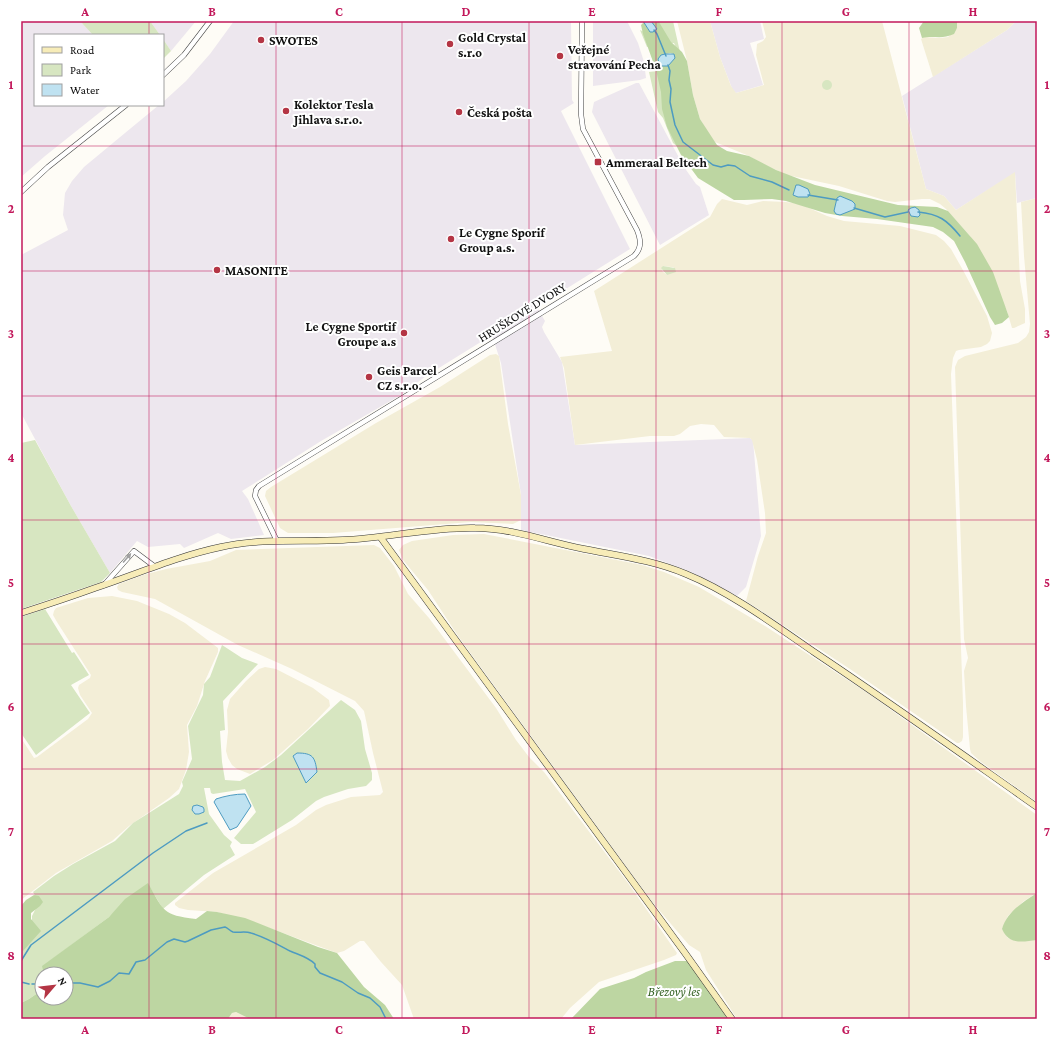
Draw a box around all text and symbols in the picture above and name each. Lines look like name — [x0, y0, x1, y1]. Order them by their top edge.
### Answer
text: A — [80, 4, 89, 19]
text: B — [208, 4, 216, 19]
text: C — [335, 4, 343, 19]
text: D — [462, 4, 471, 19]
text: E — [588, 4, 596, 19]
text: F — [716, 4, 723, 19]
text: G — [842, 4, 850, 19]
text: H — [969, 4, 978, 19]
place label: Gold Crystal s.r.o — [458, 30, 526, 60]
place label: SWOTES — [269, 33, 318, 48]
legend — [34, 34, 164, 106]
marker: SWOTES — [256, 35, 266, 45]
marker: Gold Crystal s.r.o — [445, 39, 455, 49]
place label: Veřejné stravování Pecha — [567, 42, 661, 72]
text: Road — [70, 43, 95, 57]
marker: Veřejné stravování Pecha — [555, 51, 565, 61]
text: Park — [70, 63, 92, 77]
text: 1 — [9, 77, 14, 92]
text: 1 — [1045, 77, 1050, 92]
text: Water — [70, 83, 100, 97]
place label: Kolektor Tesla Jihlava s.r.o. — [292, 97, 374, 127]
place label: Česká pošta — [467, 105, 533, 120]
marker: Kolektor Tesla Jihlava s.r.o. — [281, 106, 291, 116]
marker: Česká pošta — [454, 107, 464, 117]
place label: Ammeraal Beltech — [605, 155, 708, 170]
marker: Ammeraal Beltech — [593, 157, 603, 167]
text: 2 — [8, 201, 15, 216]
text: 2 — [1044, 201, 1051, 216]
place label: Le Cygne Sporif Group a.s. — [459, 225, 546, 255]
marker: Le Cygne Sporif Group a.s. — [446, 234, 456, 244]
place label: MASONITE — [225, 263, 288, 278]
marker: MASONITE — [212, 265, 222, 275]
street label: HRUŠKOVÉ DVORY — [475, 279, 569, 345]
place label: Le Cygne Sportif Groupe a.s — [306, 319, 397, 349]
text: 3 — [8, 326, 14, 341]
text: 3 — [1044, 326, 1050, 341]
marker: Le Cygne Sportif Groupe a.s — [399, 328, 409, 338]
place label: Geis Parcel CZ s.r.o. — [377, 363, 437, 393]
marker: Geis Parcel CZ s.r.o. — [364, 372, 374, 382]
text: 4 — [7, 450, 15, 465]
text: 4 — [1043, 450, 1051, 465]
one-way arrow — [123, 553, 132, 564]
text: 5 — [8, 575, 14, 590]
text: 5 — [1044, 575, 1050, 590]
text: 6 — [7, 699, 15, 714]
text: 6 — [1043, 699, 1051, 714]
text: 7 — [8, 824, 14, 839]
text: 7 — [1044, 824, 1050, 839]
text: 8 — [7, 948, 15, 963]
text: 8 — [1043, 948, 1051, 963]
north arrow — [34, 966, 74, 1006]
text: N — [56, 975, 70, 988]
park label: Březový les — [648, 984, 700, 999]
text: A — [80, 1022, 89, 1037]
text: B — [208, 1022, 216, 1037]
text: C — [335, 1022, 343, 1037]
text: D — [462, 1022, 471, 1037]
text: E — [588, 1022, 596, 1037]
text: F — [716, 1022, 723, 1037]
text: G — [842, 1022, 850, 1037]
text: H — [969, 1022, 978, 1037]

